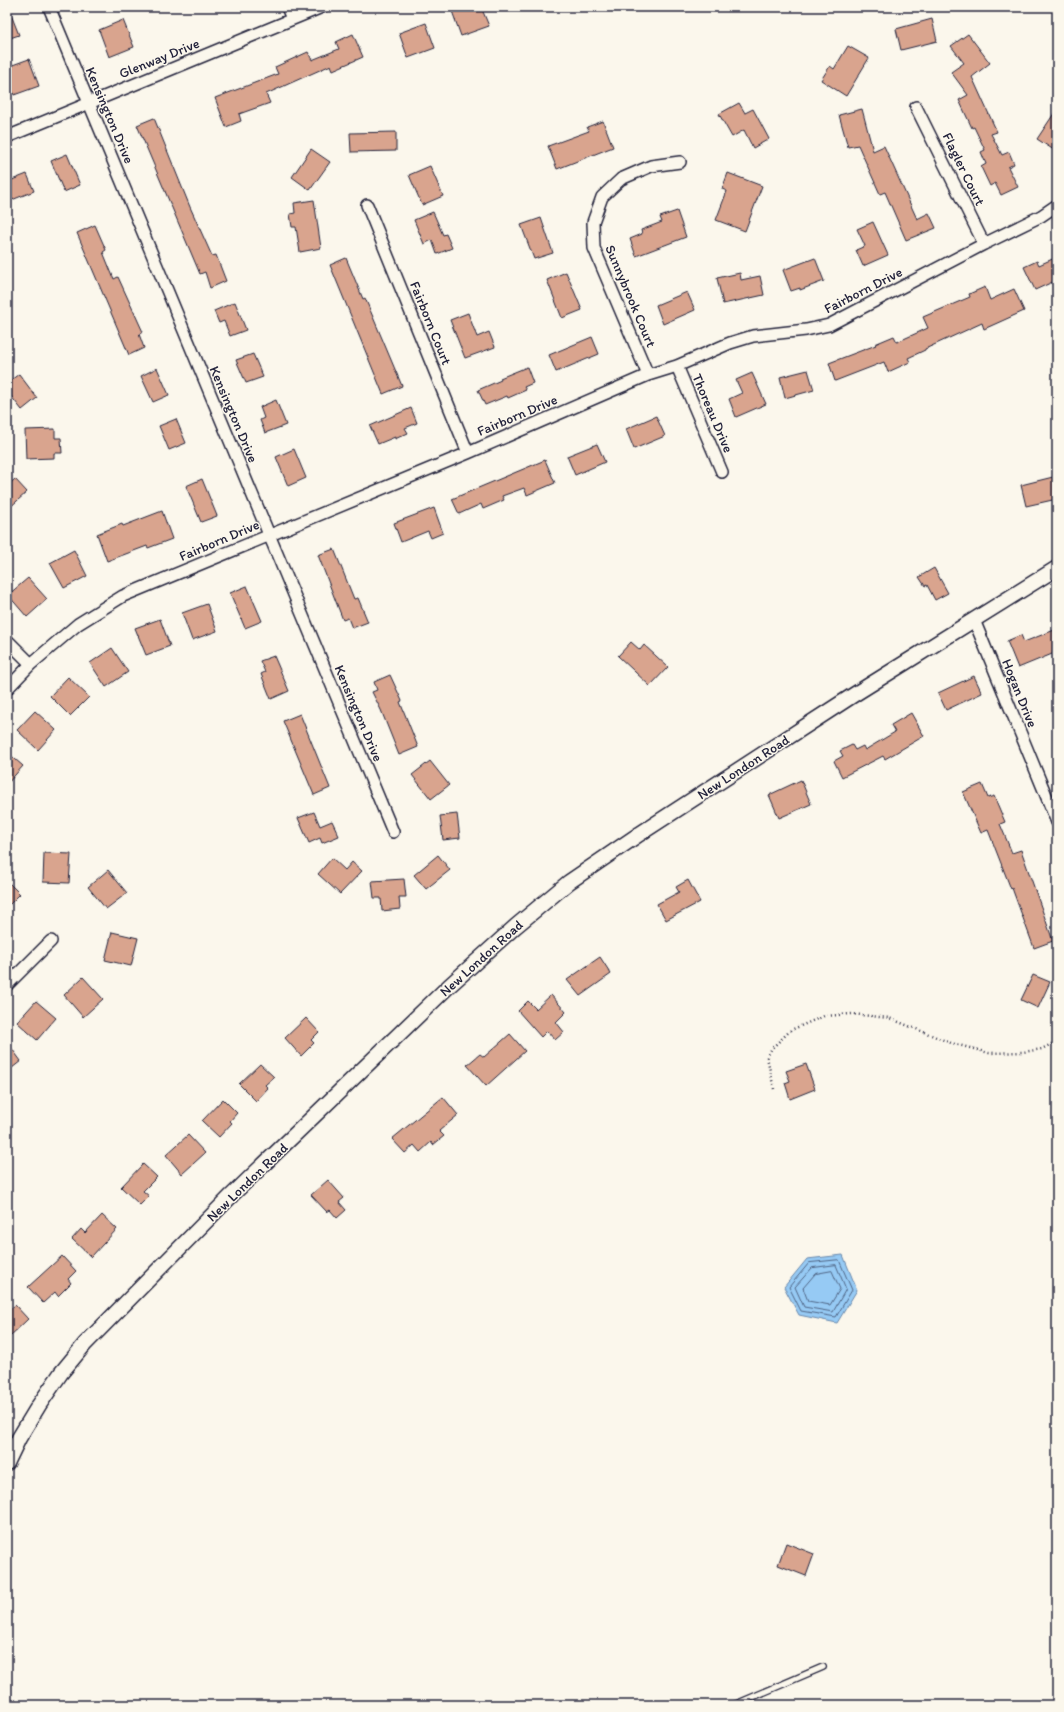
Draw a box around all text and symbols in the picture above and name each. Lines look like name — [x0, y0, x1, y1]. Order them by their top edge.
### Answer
street label: Glenway Drive — [117, 35, 202, 82]
street label: Kensington Drive — [82, 64, 138, 166]
street label: Flagler Court — [939, 130, 989, 209]
street label: Sunnybrook Court — [601, 243, 660, 350]
street label: Fairborn Drive — [821, 263, 905, 317]
street label: Fairborn Court — [406, 279, 455, 367]
street label: Kensington Drive — [206, 363, 262, 465]
street label: Thoreau Drive — [688, 371, 737, 456]
street label: Fairborn Drive — [475, 391, 560, 440]
street label: Fairborn Drive — [177, 516, 262, 565]
street label: Hogan Drive — [998, 656, 1041, 730]
street label: Kensington Drive — [331, 662, 387, 764]
street label: New London Road — [694, 731, 793, 803]
street label: New London Road — [436, 916, 527, 1000]
street label: New London Road — [203, 1139, 292, 1225]

